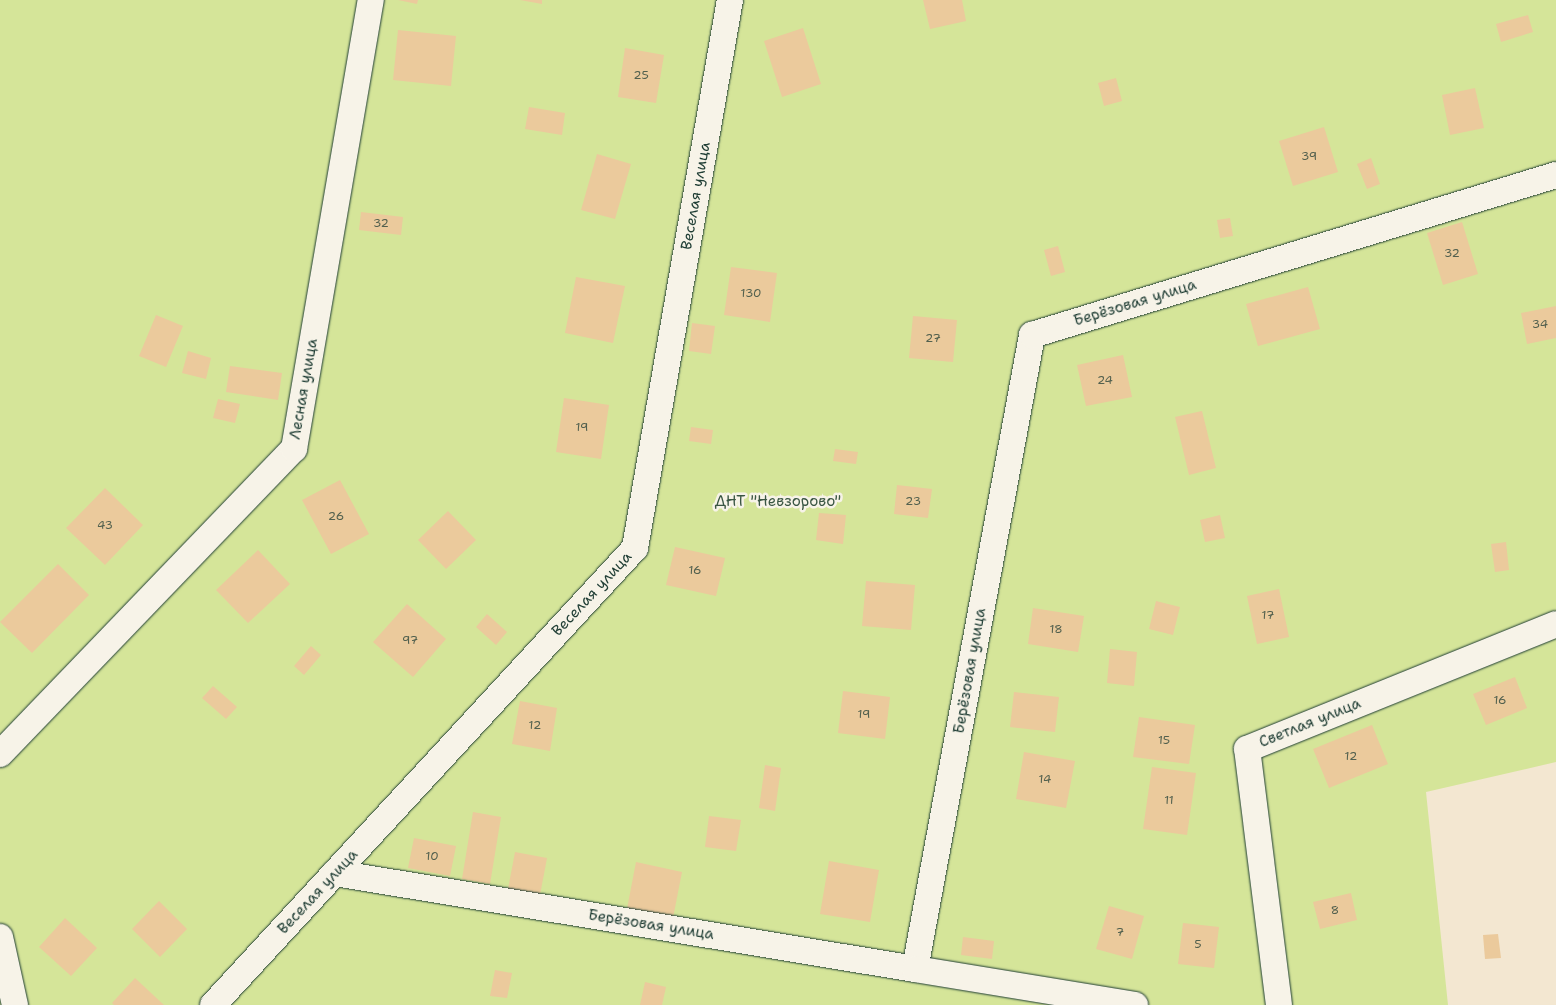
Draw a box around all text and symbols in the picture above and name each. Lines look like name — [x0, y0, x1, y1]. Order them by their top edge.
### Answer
house number: 25 — [633, 69, 649, 83]
street label: Веселая улица — [678, 141, 714, 251]
house number: 39 — [1301, 150, 1317, 164]
house number: 32 — [373, 217, 389, 231]
house number: 32 — [1444, 247, 1460, 261]
street label: Берёзовая улица — [1071, 276, 1199, 330]
house number: 130 — [740, 287, 762, 301]
house number: 34 — [1532, 318, 1548, 332]
house number: 27 — [925, 332, 941, 346]
street label: Лесная улица — [286, 337, 322, 441]
house number: 24 — [1097, 374, 1113, 388]
house number: 19 — [576, 421, 588, 435]
park label: ДНТ "Невзорово" — [715, 493, 841, 511]
house number: 23 — [905, 495, 921, 509]
house number: 26 — [328, 510, 344, 524]
house number: 43 — [97, 519, 113, 533]
street label: Веселая улица — [548, 548, 636, 640]
house number: 16 — [688, 564, 702, 578]
street label: Берёзовая улица — [950, 607, 990, 735]
house number: 17 — [1262, 609, 1274, 623]
house number: 18 — [1049, 623, 1063, 637]
house number: 97 — [402, 634, 418, 648]
street label: Светлая улица — [1256, 694, 1364, 752]
house number: 16 — [1493, 694, 1507, 708]
house number: 19 — [858, 708, 870, 722]
house number: 12 — [529, 719, 541, 733]
house number: 15 — [1158, 734, 1170, 748]
house number: 12 — [1345, 750, 1357, 764]
house number: 14 — [1039, 773, 1051, 787]
house number: 11 — [1164, 794, 1174, 808]
street label: Веселая улица — [274, 846, 362, 938]
house number: 10 — [425, 850, 439, 864]
house number: 8 — [1331, 904, 1339, 918]
street label: Берёзовая улица — [587, 906, 715, 944]
house number: 7 — [1116, 926, 1124, 940]
house number: 5 — [1194, 938, 1202, 952]

